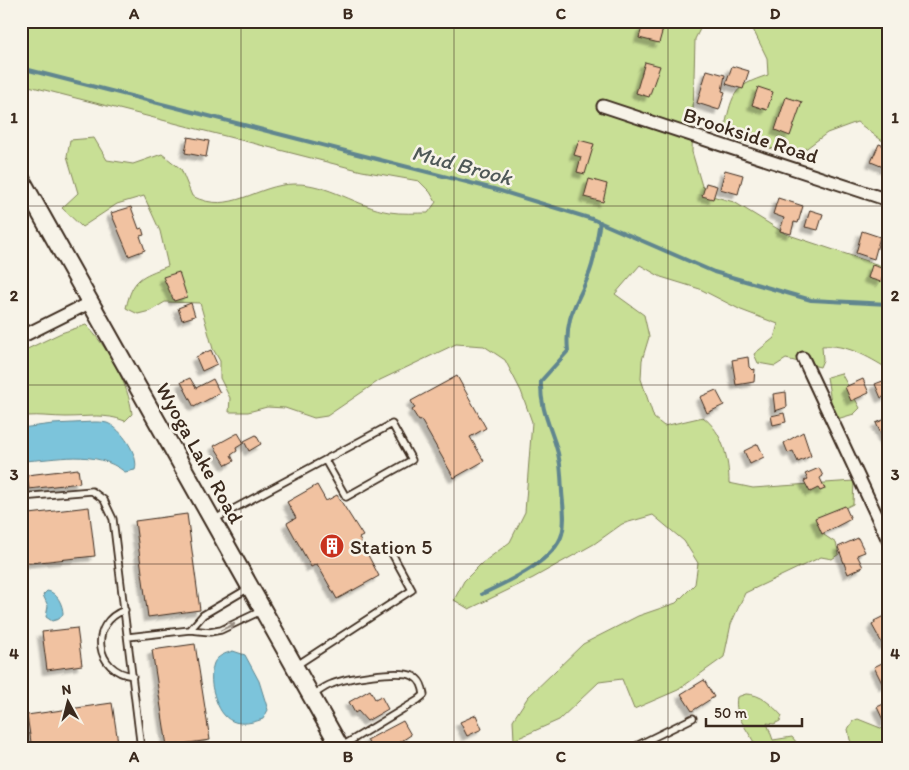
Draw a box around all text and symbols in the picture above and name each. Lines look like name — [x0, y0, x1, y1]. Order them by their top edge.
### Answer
text: A — [128, 4, 140, 23]
text: B — [343, 4, 354, 23]
text: C — [556, 4, 567, 23]
text: D — [770, 4, 781, 23]
street label: Brookside Road — [680, 101, 822, 169]
text: 1 — [10, 108, 18, 127]
text: 1 — [891, 108, 899, 127]
water label: Mud Brook — [409, 139, 517, 192]
text: 2 — [10, 286, 19, 305]
text: 2 — [891, 286, 900, 305]
street label: Wyoga Lake Road — [151, 378, 249, 528]
text: 3 — [10, 465, 19, 484]
text: 3 — [891, 465, 900, 484]
building icon: Station 5 — [319, 533, 345, 559]
place label: Station 5 — [350, 534, 432, 559]
one-way arrow — [220, 621, 235, 631]
text: 4 — [9, 644, 19, 663]
text: 4 — [890, 644, 900, 663]
north arrow — [42, 678, 92, 728]
text: N — [61, 681, 72, 699]
scale bar — [706, 695, 803, 727]
text: 50 m — [714, 704, 747, 722]
text: A — [128, 747, 140, 766]
text: B — [343, 747, 354, 766]
text: C — [556, 747, 567, 766]
text: D — [770, 747, 781, 766]

